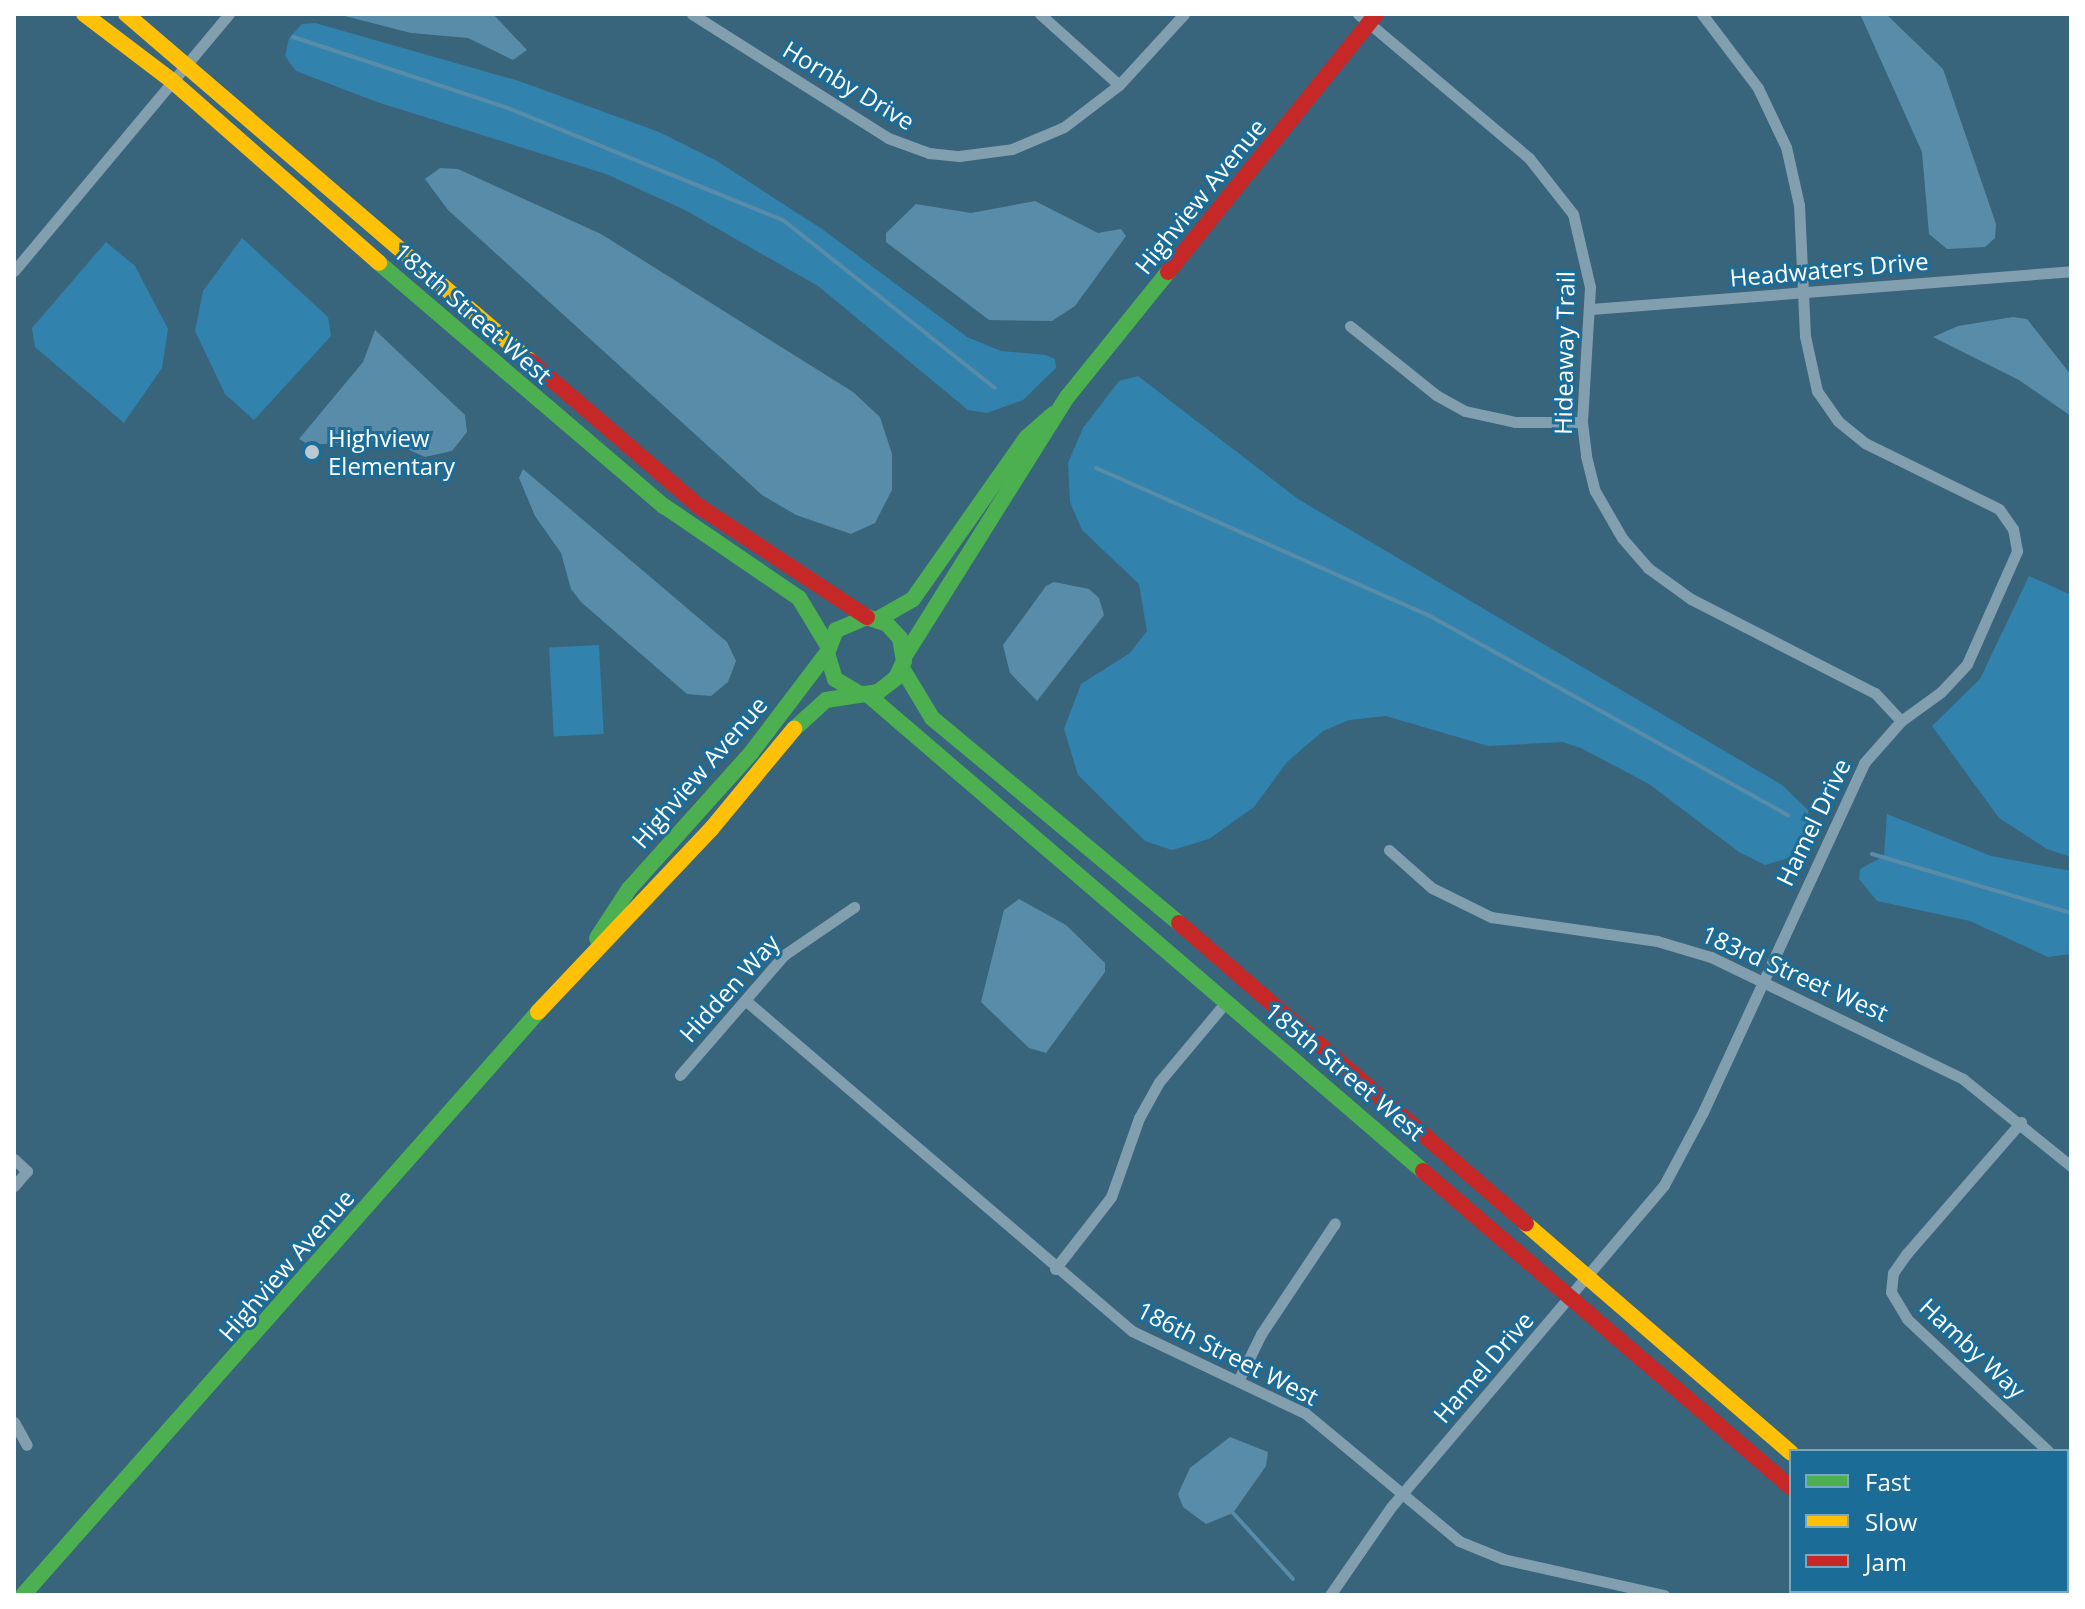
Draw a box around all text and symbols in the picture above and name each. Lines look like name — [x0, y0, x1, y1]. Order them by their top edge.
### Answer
street label: Hornby Drive — [778, 34, 920, 136]
street label: Highview Avenue — [1129, 113, 1271, 279]
street label: 185th Street West — [388, 237, 558, 389]
street label: Headwaters Drive — [1728, 246, 1930, 292]
street label: Hideaway Trail — [1548, 271, 1580, 435]
place label: Highview Elementary — [328, 424, 455, 480]
marker: Highview Elementary — [303, 443, 321, 461]
street label: Highview Avenue — [625, 690, 773, 854]
street label: Hamel Drive — [1770, 754, 1856, 890]
street label: 183rd Street West — [1697, 919, 1893, 1027]
street label: Hidden Way — [673, 928, 785, 1048]
street label: 185th Street West — [1259, 996, 1431, 1146]
street label: Highview Avenue — [212, 1183, 360, 1347]
street label: Hamby Way — [1914, 1292, 2032, 1404]
street label: 186th Street West — [1133, 1295, 1323, 1411]
street label: Hamel Drive — [1427, 1306, 1539, 1428]
legend — [1789, 1449, 2069, 1593]
text: Fast — [1865, 1465, 1911, 1498]
text: Slow — [1865, 1505, 1917, 1538]
text: Jam — [1865, 1545, 1907, 1578]

